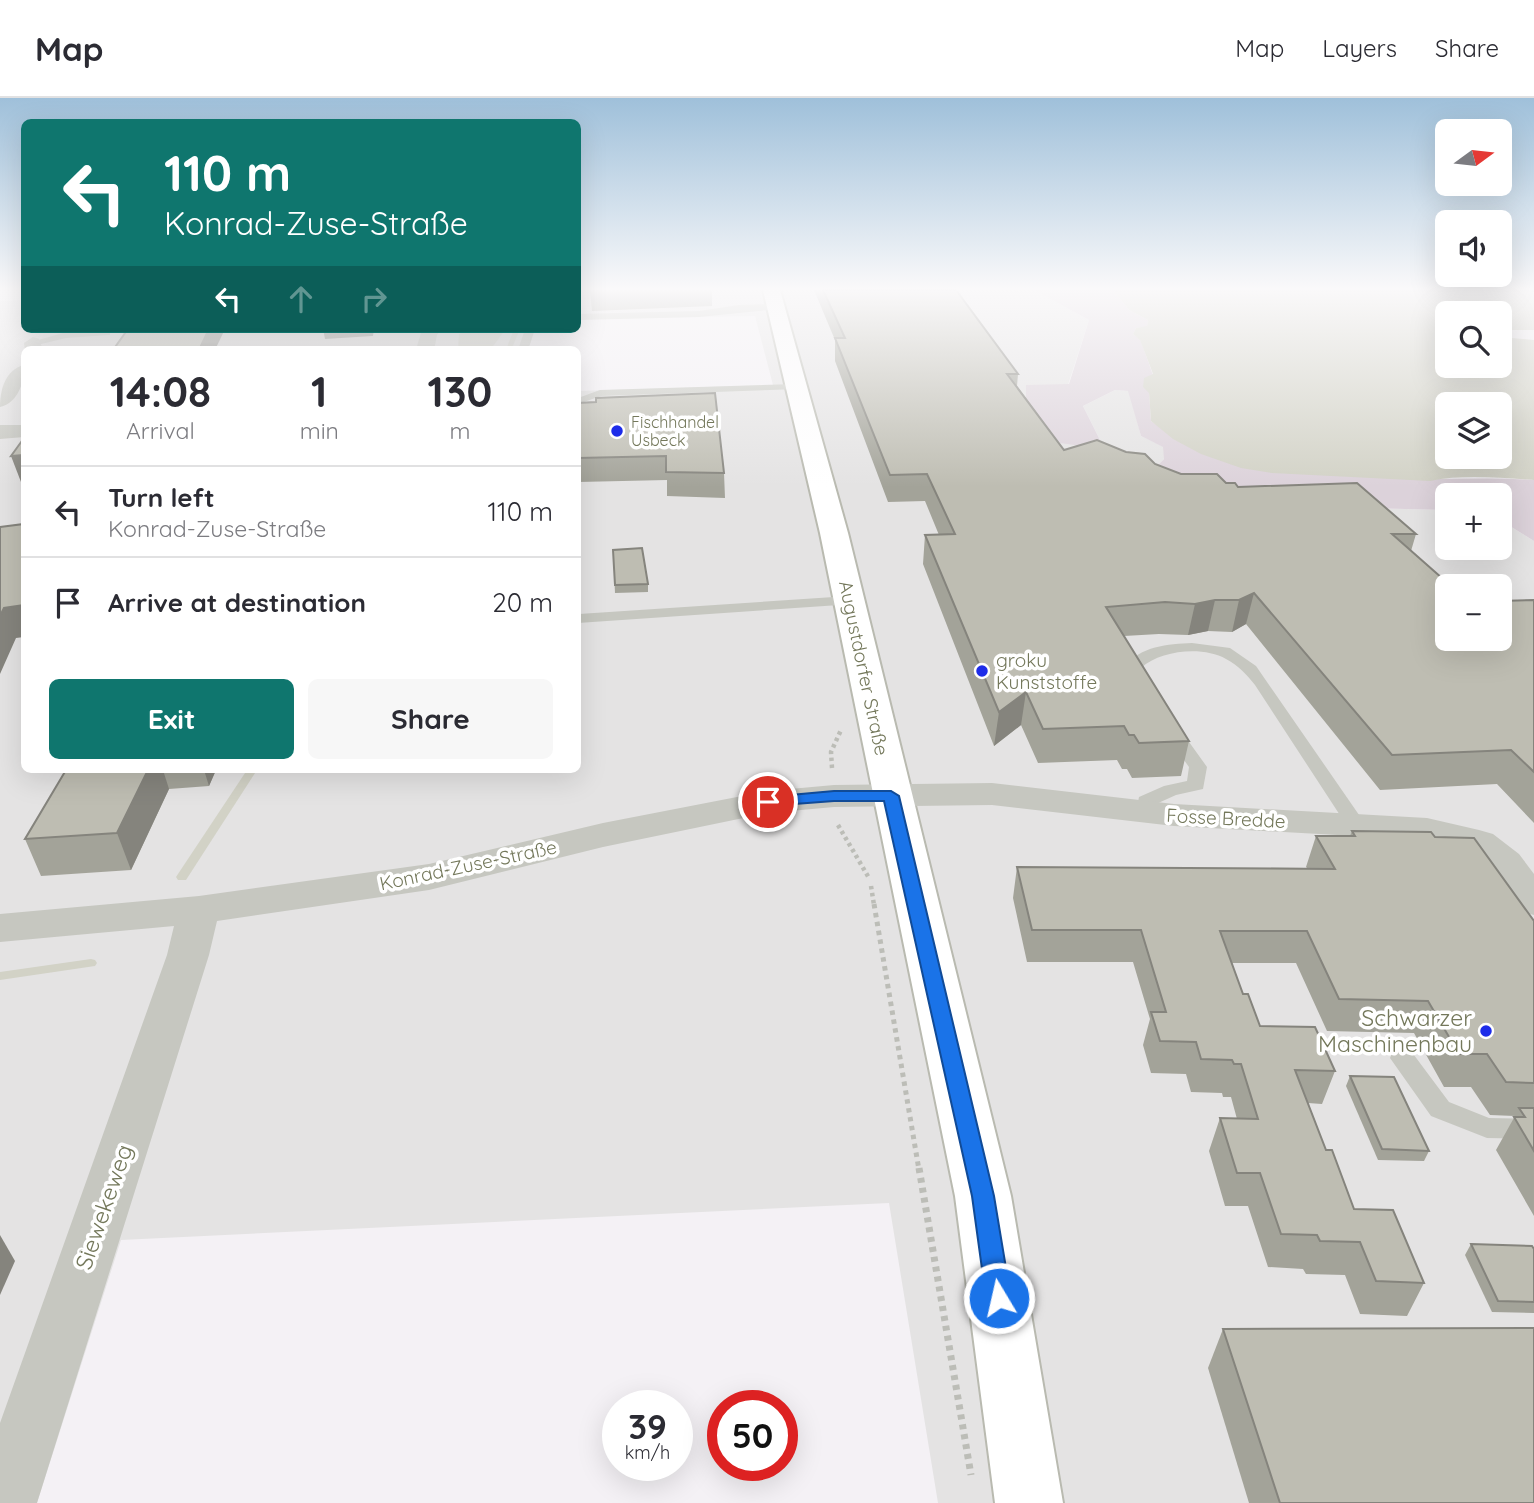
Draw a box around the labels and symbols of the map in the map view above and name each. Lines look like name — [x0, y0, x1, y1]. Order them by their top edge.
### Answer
north arrow — [1435, 119, 1512, 196]
place label: Fischhandel Usbeck — [631, 412, 719, 450]
marker: Fischhandel Usbeck — [609, 423, 625, 439]
street label: Augustdorfer Straße — [834, 578, 894, 758]
place label: groku Kunststoffe — [996, 648, 1097, 694]
marker: groku Kunststoffe — [974, 663, 990, 679]
pin — [738, 772, 798, 832]
street label: Fosse Bredde — [1166, 803, 1286, 833]
street label: Konrad-Zuse-Straße — [377, 835, 559, 895]
place label: Schwarzer Maschinenbau — [1318, 1003, 1472, 1058]
marker: Schwarzer Maschinenbau — [1478, 1023, 1494, 1039]
street label: Siewekeweg — [69, 1140, 138, 1273]
position arrow — [962, 1261, 1036, 1335]
speed limit sign: 50 — [707, 1390, 798, 1481]

